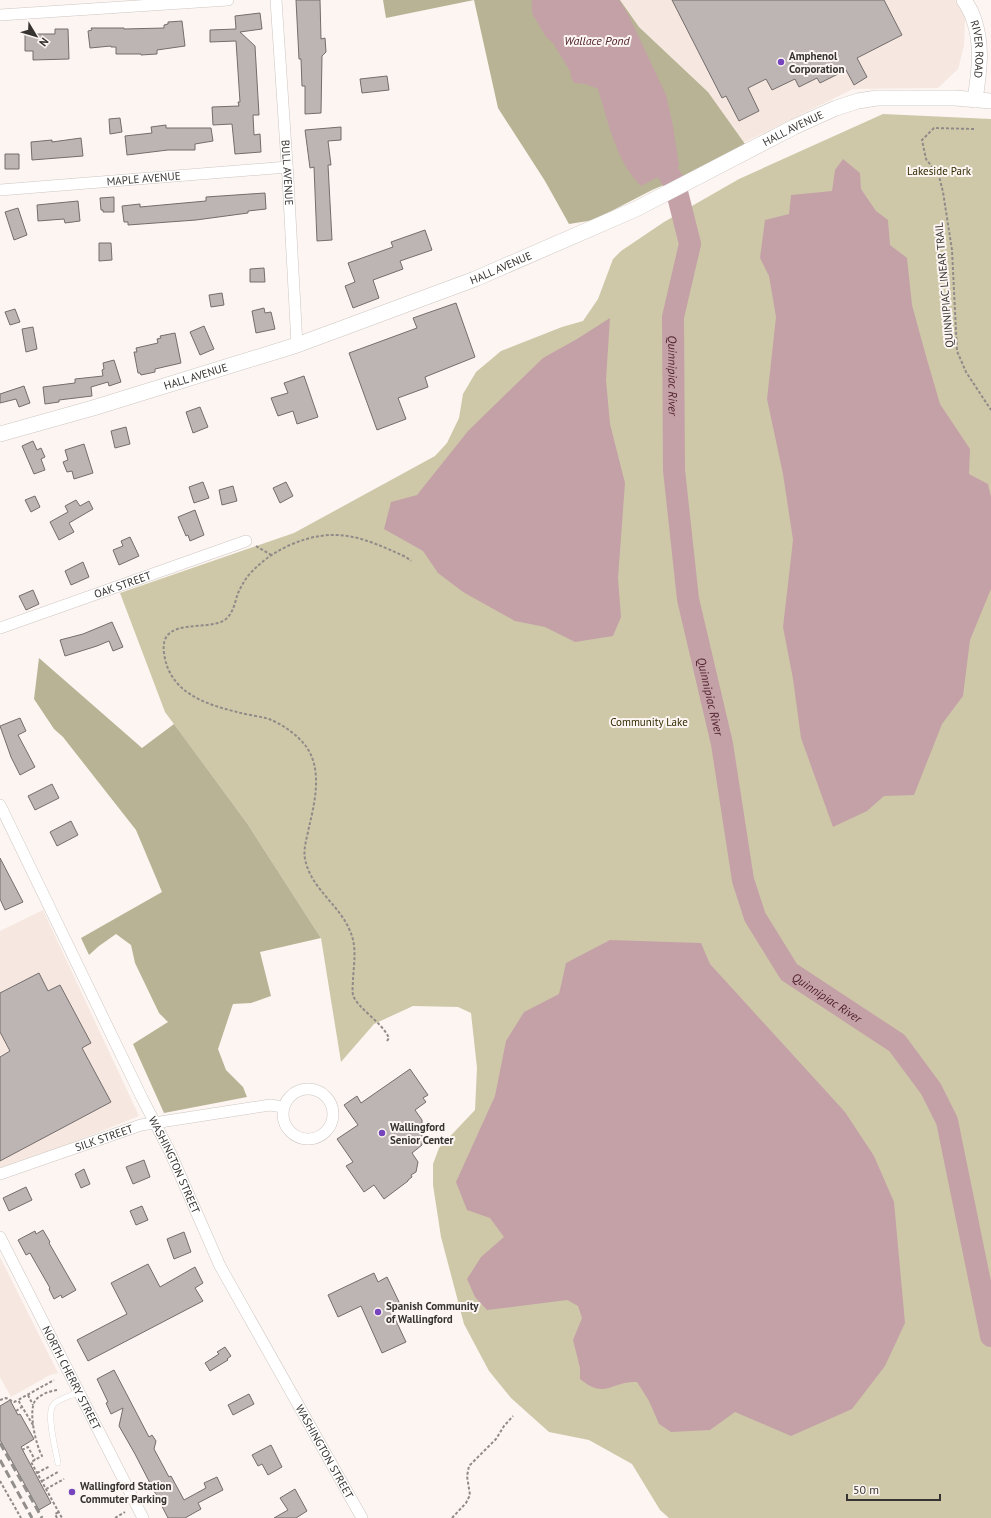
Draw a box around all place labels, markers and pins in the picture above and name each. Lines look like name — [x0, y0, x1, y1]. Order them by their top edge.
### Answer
place label: Amphenol Corporation — [789, 49, 844, 76]
marker: Amphenol Corporation — [776, 57, 786, 67]
place label: Wallingford Senior Center — [390, 1120, 453, 1147]
marker: Wallingford Senior Center — [377, 1128, 387, 1138]
place label: Spanish Community of Wallingford — [386, 1299, 479, 1326]
marker: Spanish Community of Wallingford — [373, 1307, 383, 1317]
place label: Wallingford Station Commuter Parking — [80, 1479, 172, 1506]
marker: Wallingford Station Commuter Parking — [67, 1487, 77, 1497]

